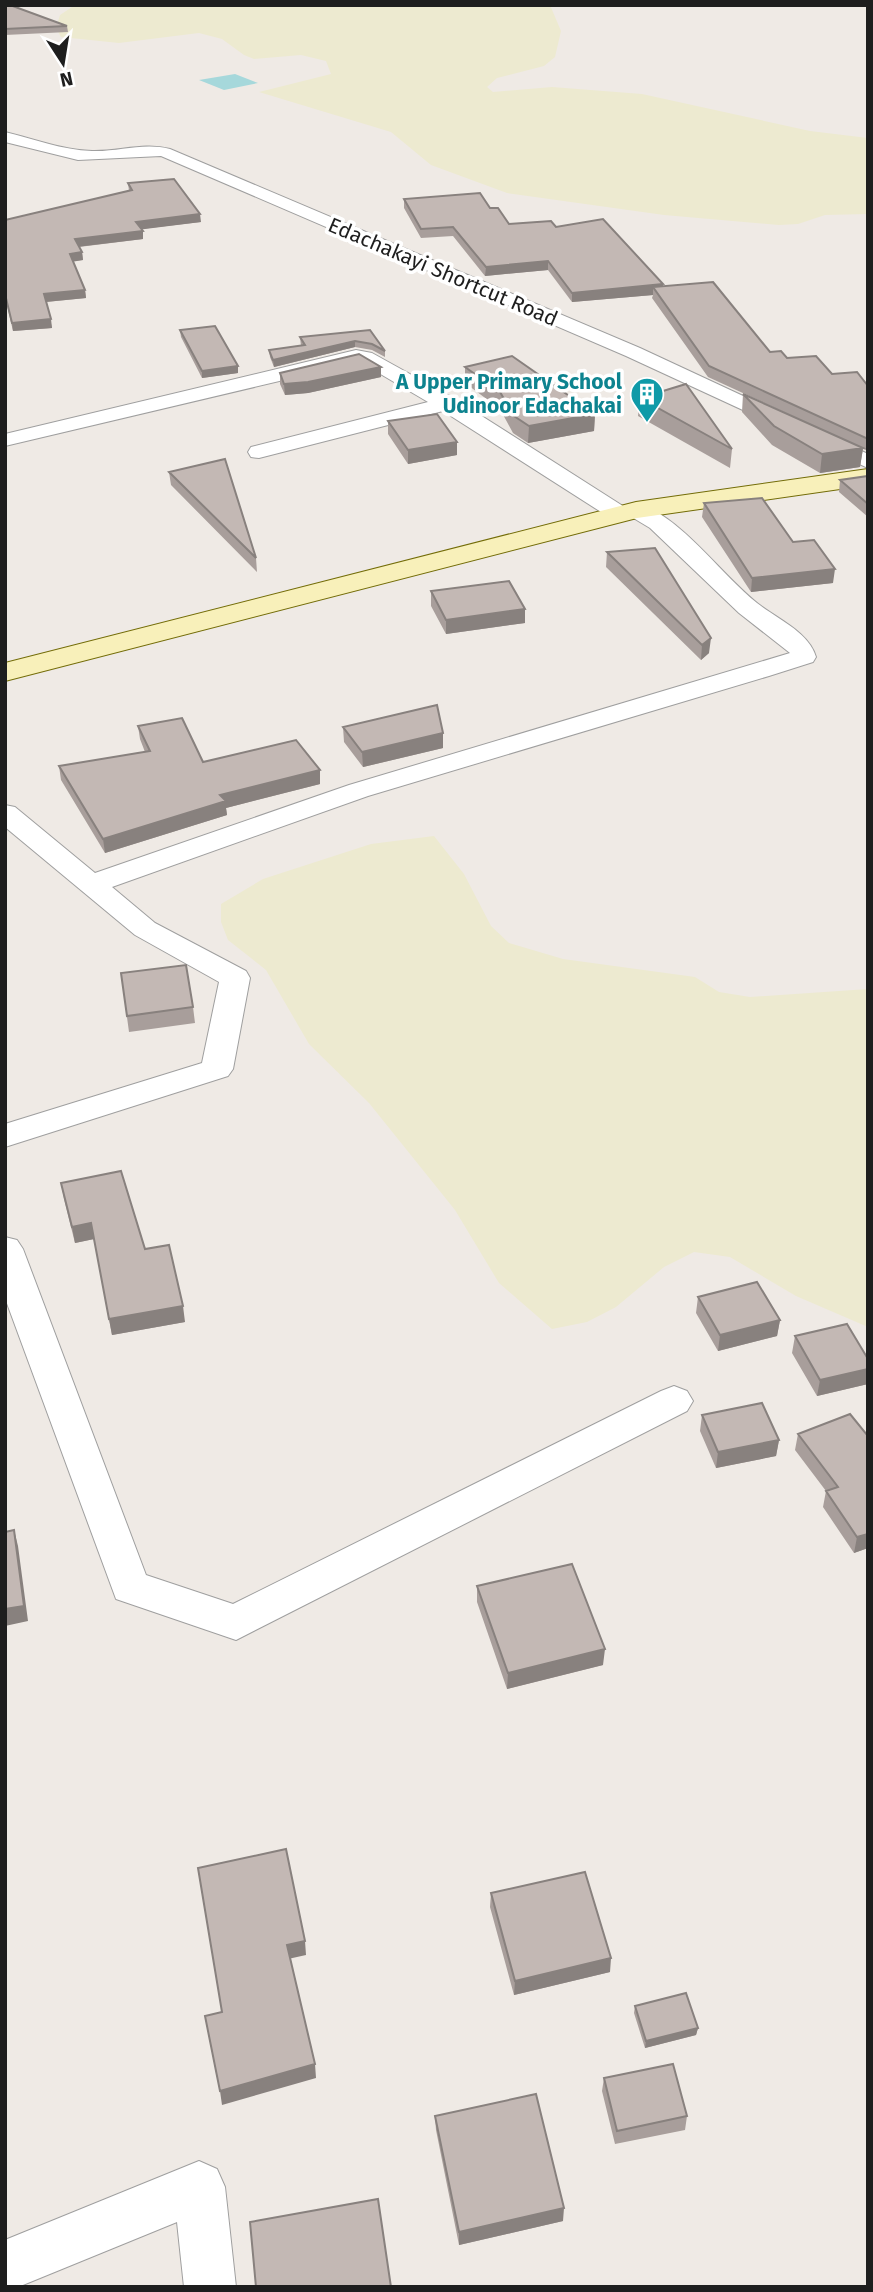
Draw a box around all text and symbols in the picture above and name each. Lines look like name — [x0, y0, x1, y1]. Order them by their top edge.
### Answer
north arrow — [28, 28, 98, 98]
text: N — [58, 67, 75, 92]
street label: Edachakayi Shortcut Road — [324, 212, 562, 332]
place label: A Upper Primary School Udinoor Edachakai — [395, 369, 623, 419]
building icon: A Upper Primary School Udinoor Edachakai — [628, 375, 666, 424]

